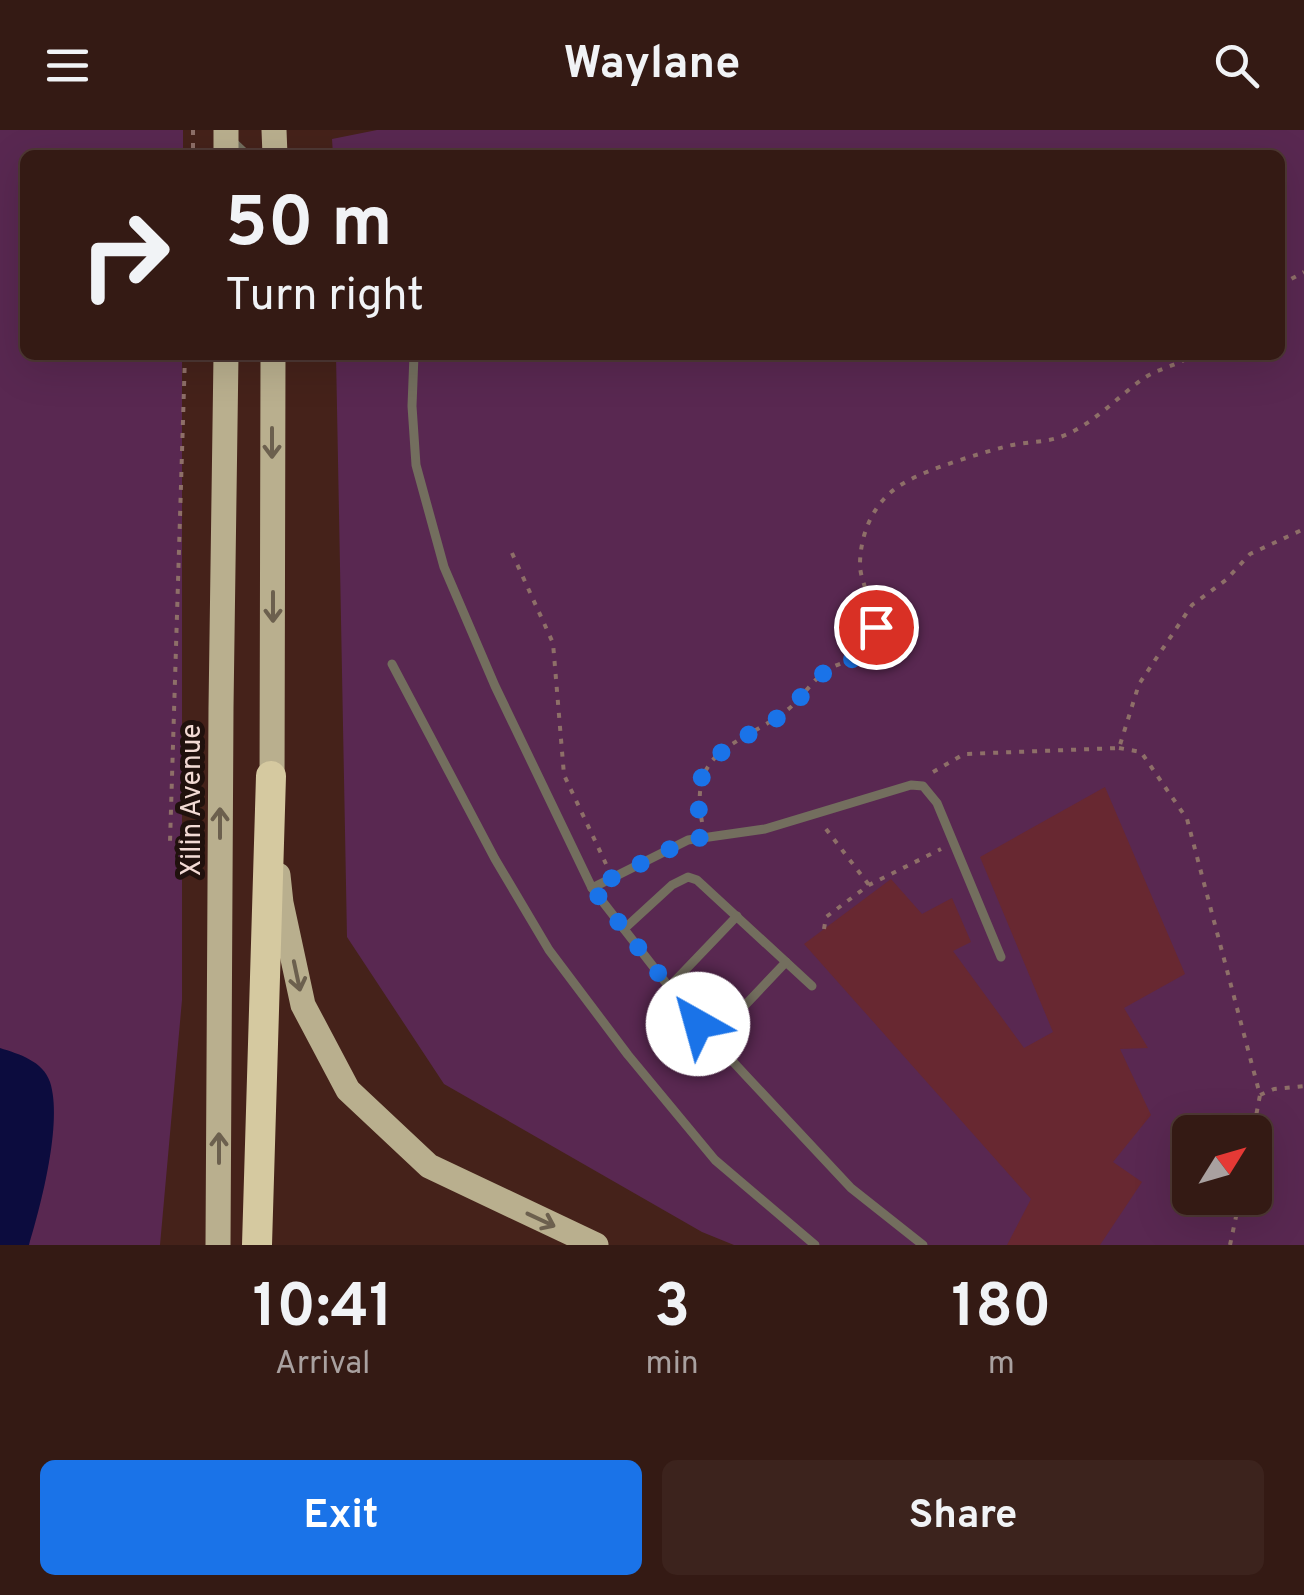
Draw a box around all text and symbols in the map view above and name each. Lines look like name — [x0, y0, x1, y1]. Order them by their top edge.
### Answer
text: Waylane — [564, 37, 740, 94]
icon: menu — [40, 38, 95, 93]
icon: search — [1209, 38, 1264, 93]
text: 50 m — [225, 182, 392, 271]
icon: right — [60, 190, 190, 320]
text: Turn right — [225, 269, 424, 326]
one-way arrow — [262, 426, 282, 459]
pin — [834, 585, 919, 670]
one-way arrow — [264, 590, 282, 622]
icon: arrive — [849, 600, 904, 655]
street label: Xilin Avenue — [175, 724, 211, 876]
one-way arrow — [210, 807, 230, 840]
one-way arrow — [289, 959, 307, 991]
position arrow — [646, 972, 750, 1076]
north arrow — [1172, 1115, 1272, 1215]
map controls — [1172, 1115, 1272, 1215]
one-way arrow — [210, 1132, 228, 1164]
one-way arrow — [525, 1212, 555, 1231]
text: 10:41 — [252, 1272, 393, 1348]
text: 3 — [654, 1272, 690, 1348]
text: 180 — [951, 1272, 1052, 1348]
text: Arrival — [275, 1345, 370, 1385]
text: min — [646, 1345, 699, 1385]
text: m — [988, 1345, 1015, 1385]
button: Exit — [40, 1460, 642, 1575]
button: Share — [662, 1460, 1264, 1575]

